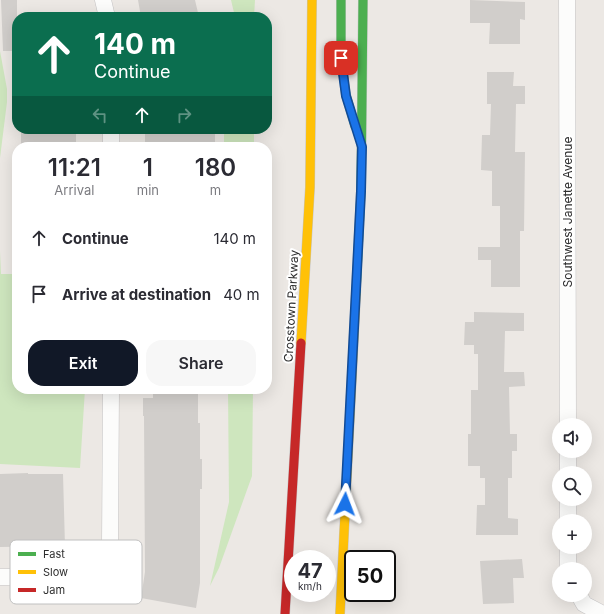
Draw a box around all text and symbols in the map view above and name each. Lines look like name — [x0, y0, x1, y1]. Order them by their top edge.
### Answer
text: 140 m — [94, 27, 176, 61]
icon: ahead — [28, 28, 80, 80]
pin — [324, 41, 358, 75]
icon: arrive — [330, 47, 352, 69]
text: Continue — [94, 61, 171, 82]
icon: left — [89, 104, 111, 126]
icon: ahead — [131, 104, 153, 126]
icon: right — [173, 104, 195, 126]
street label: Southwest Janette Avenue — [560, 137, 575, 287]
text: 11:21 — [48, 153, 101, 182]
text: 1 — [143, 153, 153, 182]
text: 180 — [195, 153, 236, 182]
text: Arrival — [54, 182, 94, 198]
text: min — [137, 182, 159, 198]
text: m — [210, 182, 221, 198]
icon: ahead — [28, 227, 50, 249]
text: Continue — [62, 229, 129, 248]
text: 140 m — [213, 229, 256, 248]
street label: Crosstown Parkway — [281, 249, 301, 363]
icon: arrive — [28, 283, 50, 305]
text: Arrive at destination — [62, 285, 211, 304]
text: 40 m — [223, 285, 260, 304]
button: Exit — [28, 340, 138, 386]
button: Share — [146, 340, 256, 386]
map controls — [552, 418, 592, 602]
button: sound — [552, 418, 592, 458]
button: search — [552, 466, 592, 506]
position arrow — [324, 483, 366, 525]
button: + — [552, 514, 592, 554]
legend — [10, 540, 142, 604]
text: Fast — [43, 547, 65, 561]
speed limit sign: 50 — [344, 550, 396, 602]
text: 47 — [297, 559, 323, 583]
button: − — [552, 562, 592, 602]
text: Slow — [43, 565, 68, 579]
text: km/h — [298, 580, 322, 592]
text: Jam — [43, 583, 65, 597]

